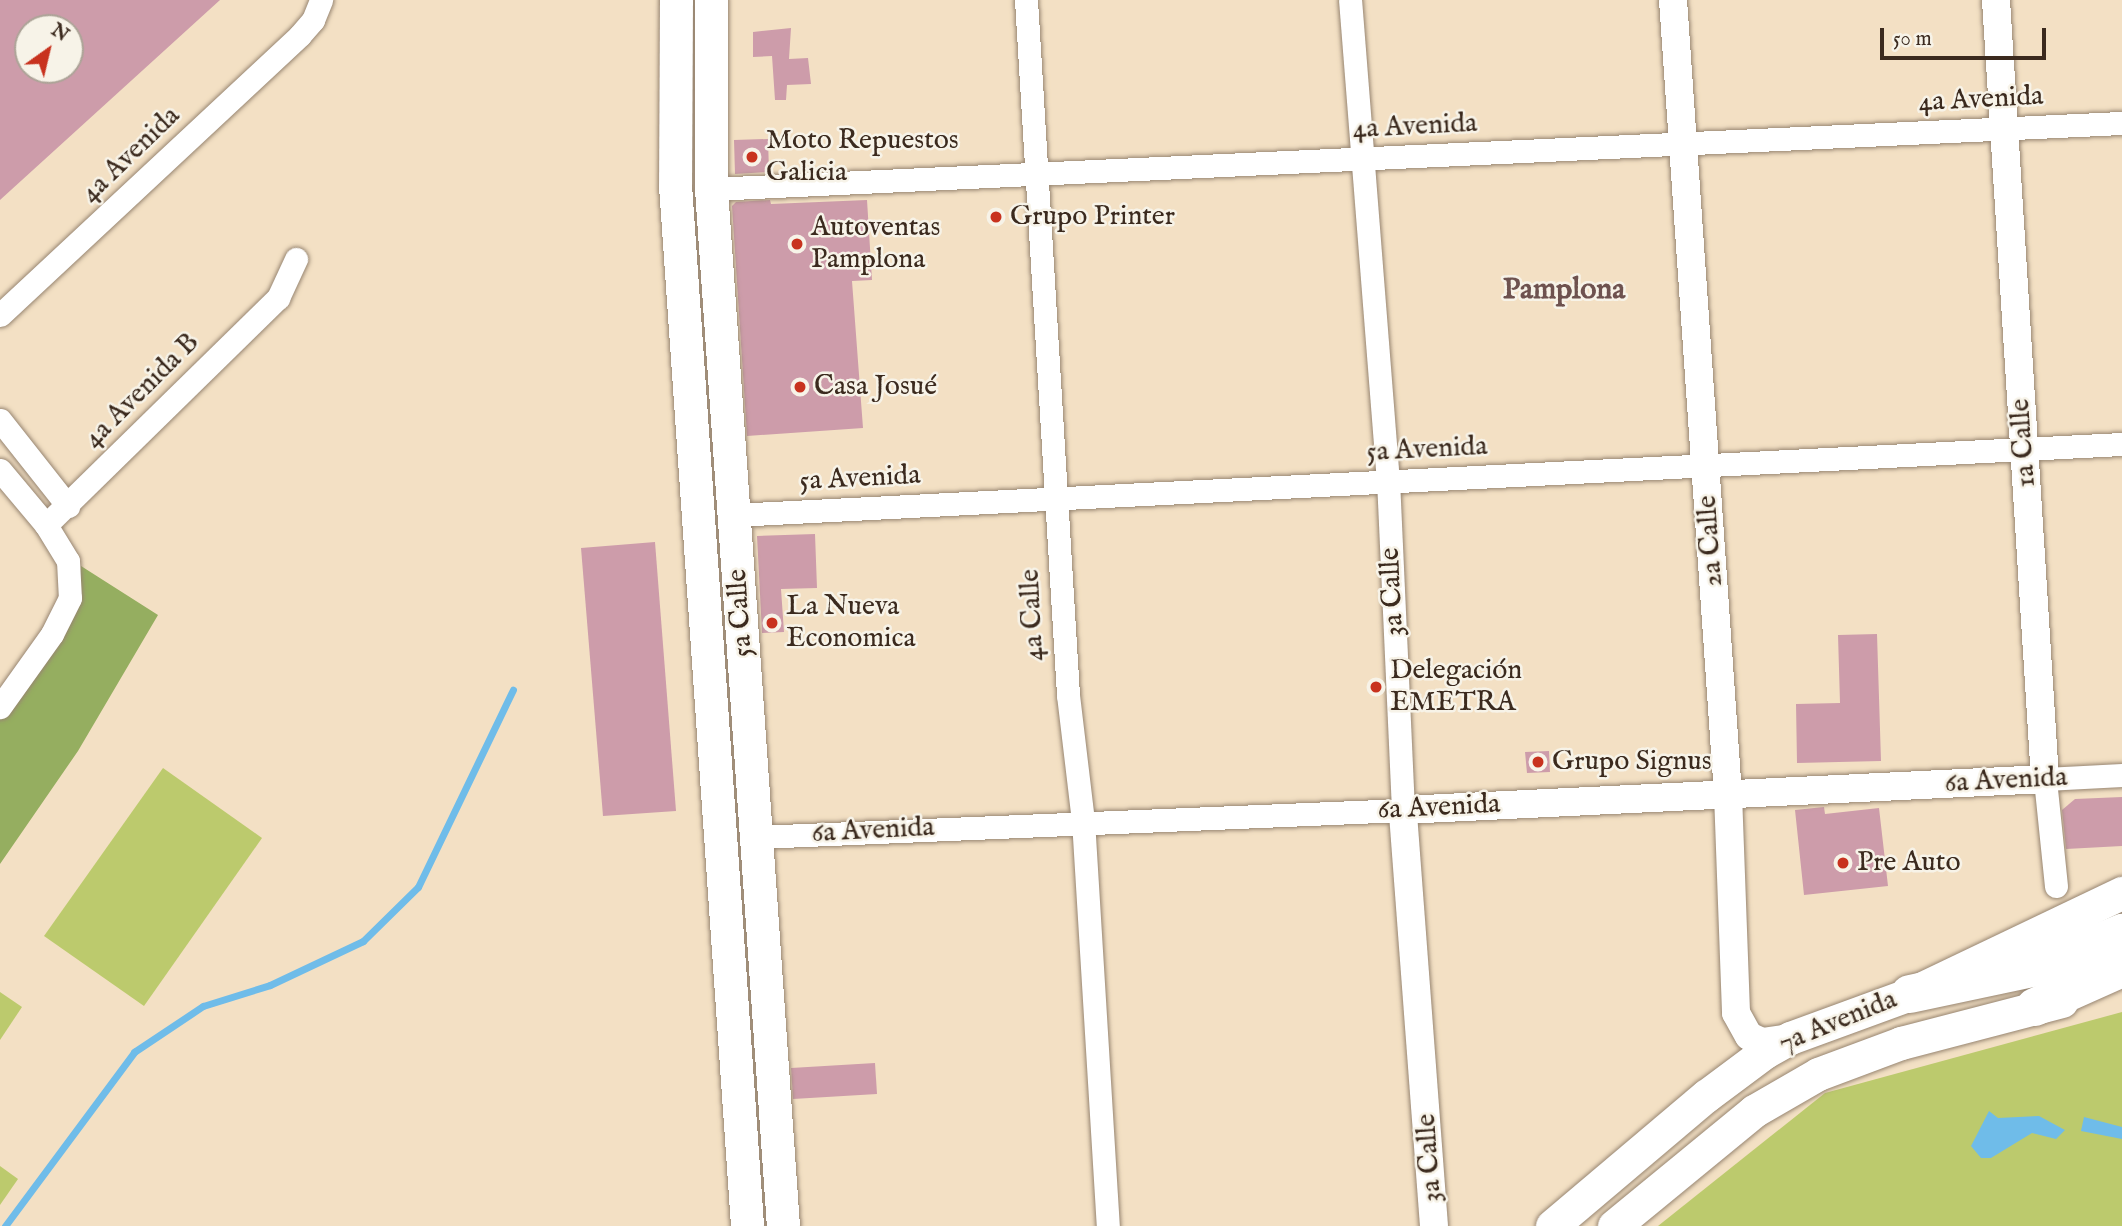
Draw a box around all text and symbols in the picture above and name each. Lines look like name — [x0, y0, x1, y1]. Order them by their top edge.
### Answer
north arrow — [14, 14, 84, 84]
scale bar — [1884, 14, 2050, 58]
text: N — [46, 19, 73, 48]
text: 50 m — [1893, 26, 1932, 53]
street label: 4a Avenida — [1918, 80, 2044, 120]
street label: 4a Avenida — [74, 100, 188, 210]
street label: 4a Avenida — [1352, 107, 1478, 147]
place label: Moto Repuestos Galicia — [766, 124, 959, 190]
marker: Moto Repuestos Galicia — [744, 149, 760, 165]
place label: Grupo Printer — [1010, 200, 1175, 234]
marker: Grupo Printer — [988, 209, 1004, 225]
place label: Autoventas Pamplona — [811, 211, 940, 277]
marker: Autoventas Pamplona — [789, 236, 805, 252]
district label: Pamplona — [1503, 272, 1625, 308]
street label: 4a Avenida B — [77, 326, 207, 456]
place label: Casa Josué — [814, 370, 937, 404]
marker: Casa Josué — [792, 379, 808, 395]
street label: 1a Calle — [2004, 398, 2044, 488]
street label: 5a Avenida — [1366, 430, 1488, 470]
street label: 5a Avenida — [799, 459, 921, 499]
street label: 2a Calle — [1691, 494, 1731, 588]
street label: 3a Calle — [1374, 547, 1412, 637]
street label: 5a Calle — [721, 568, 761, 658]
street label: 4a Calle — [1014, 568, 1052, 662]
place label: La Nueva Economica — [786, 590, 916, 656]
marker: La Nueva Economica — [764, 615, 780, 631]
place label: Delegación EMETRA — [1390, 654, 1522, 720]
marker: Delegación EMETRA — [1368, 679, 1384, 695]
place label: Grupo Signus — [1552, 745, 1712, 779]
marker: Grupo Signus — [1530, 754, 1546, 770]
street label: 6a Avenida — [1944, 761, 2068, 801]
street label: 6a Avenida — [1377, 788, 1501, 828]
street label: 6a Avenida — [811, 811, 935, 851]
place label: Pre Auto — [1857, 846, 1960, 880]
marker: Pre Auto — [1835, 855, 1851, 871]
street label: 7a Avenida — [1774, 983, 1902, 1061]
street label: 3a Calle — [1410, 1113, 1450, 1203]

